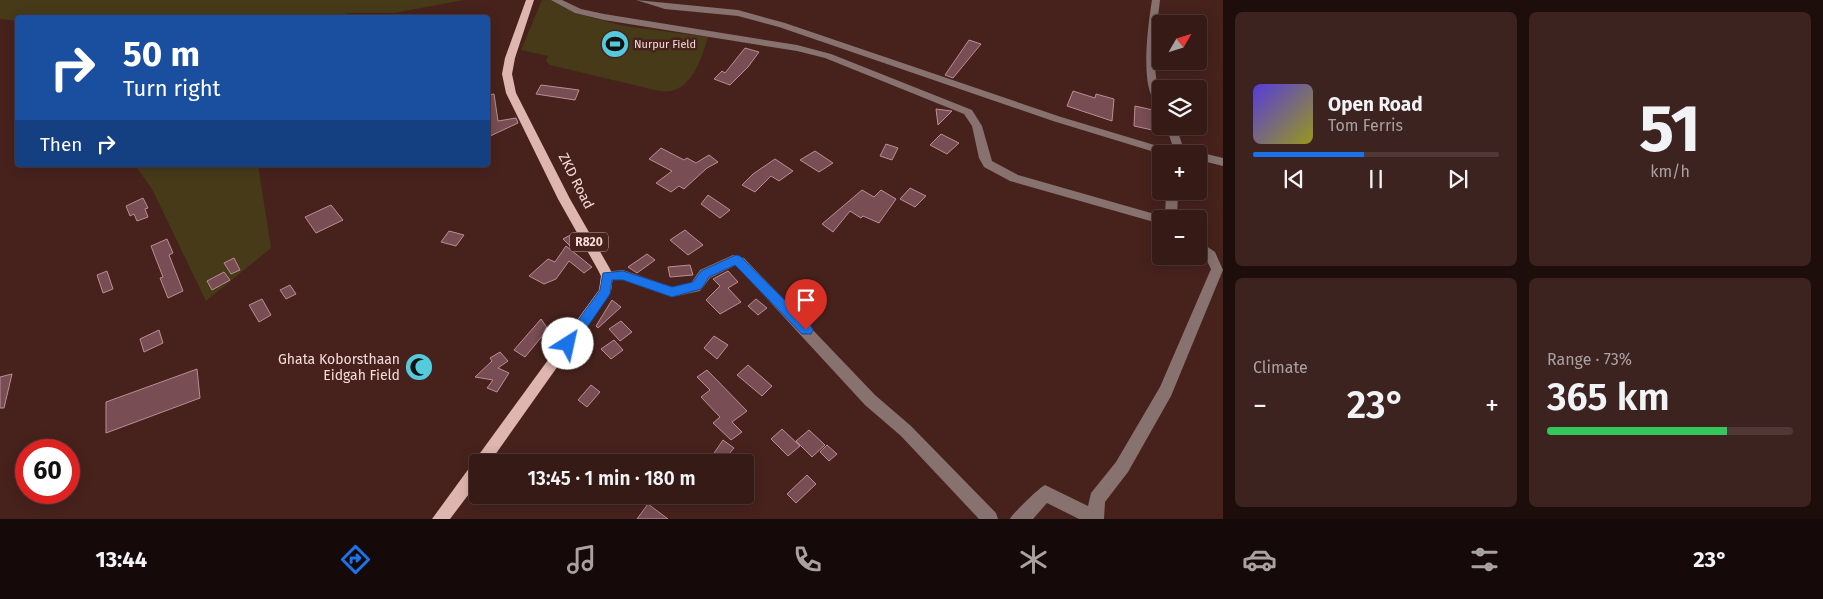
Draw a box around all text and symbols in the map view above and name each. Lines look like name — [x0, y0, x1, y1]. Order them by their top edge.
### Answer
north arrow — [1152, 15, 1208, 70]
map controls — [1152, 15, 1207, 265]
sports icon: Nurpur Field — [600, 29, 630, 59]
text: 50 m — [123, 33, 200, 75]
icon: right — [40, 35, 105, 100]
place label: Nurpur Field — [634, 38, 696, 51]
text: Turn right — [123, 75, 220, 102]
button: layers — [1152, 80, 1207, 135]
text: 51 — [1639, 90, 1701, 168]
text: Open Road — [1328, 93, 1423, 116]
text: Tom Ferris — [1328, 116, 1403, 135]
icon: right — [92, 130, 120, 158]
text: Then — [40, 133, 82, 156]
button: + — [1152, 145, 1207, 200]
street label: ZKD Road — [555, 150, 597, 212]
text: km/h — [1650, 162, 1690, 181]
icon: previous — [1280, 165, 1308, 193]
icon: pause — [1362, 165, 1390, 193]
icon: next — [1444, 165, 1472, 193]
button: − — [1152, 210, 1207, 265]
road number: R820 — [570, 232, 608, 252]
pin — [785, 279, 827, 330]
icon: arrive — [792, 286, 820, 314]
position arrow — [541, 317, 593, 369]
text: Range · 73% — [1547, 350, 1632, 369]
place label: Ghata Koborsthaan Eidgah Field — [278, 351, 400, 384]
mosque icon: Ghata Koborsthaan Eidgah Field — [404, 352, 434, 382]
text: Climate — [1253, 358, 1308, 377]
text: 365 km — [1547, 374, 1670, 420]
text: 23° — [1347, 382, 1405, 428]
text: − — [1253, 389, 1267, 422]
text: + — [1485, 389, 1499, 422]
speed limit sign: 60 — [15, 439, 80, 504]
text: 13:45 · 1 min · 180 m — [527, 467, 696, 490]
icon: directions — [338, 542, 373, 577]
icon: music — [564, 542, 599, 577]
icon: phone — [790, 542, 825, 577]
icon: climate — [1016, 542, 1051, 577]
icon: car — [1242, 542, 1277, 577]
icon: filters — [1467, 542, 1502, 577]
text: 13:44 — [95, 546, 147, 573]
text: 23° — [1693, 546, 1728, 573]

